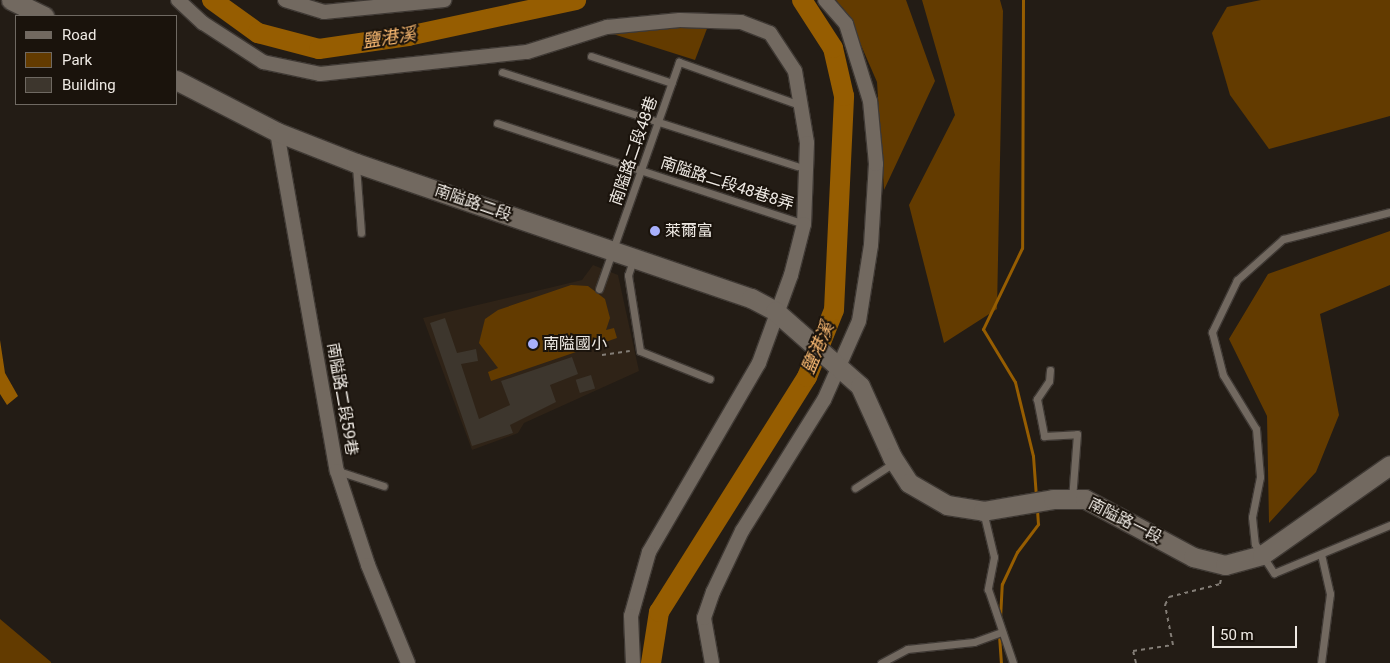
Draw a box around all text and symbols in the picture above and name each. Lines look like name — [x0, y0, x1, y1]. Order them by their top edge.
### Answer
legend — [15, 15, 178, 105]
water label: 鹽港溪 — [361, 23, 417, 53]
text: Road — [62, 26, 96, 44]
text: Park — [62, 51, 92, 69]
text: Building — [62, 76, 116, 94]
street label: 南隘路二段48巷 — [606, 94, 662, 208]
street label: 南隘路二段48巷8弄 — [658, 153, 796, 215]
street label: 南隘路二段 — [432, 181, 514, 225]
place label: 萊爾富 — [665, 221, 713, 241]
marker: 萊爾富 — [649, 225, 661, 237]
water label: 鹽港溪 — [798, 319, 838, 377]
place label: 南隘國小 — [543, 334, 607, 354]
marker: 南隘國小 — [527, 338, 539, 350]
street label: 南隘路二段59巷 — [323, 341, 361, 457]
street label: 南隘路一段 — [1085, 494, 1165, 548]
scale bar — [1215, 616, 1300, 648]
text: 50 m — [1220, 626, 1254, 644]

